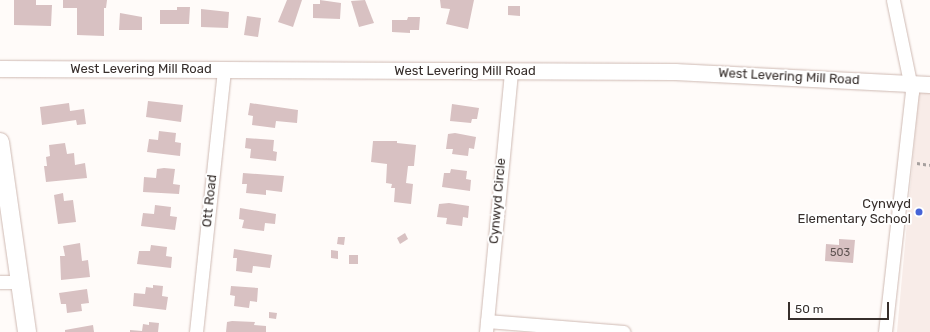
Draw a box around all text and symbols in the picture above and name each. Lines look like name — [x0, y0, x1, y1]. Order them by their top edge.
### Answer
street label: West Levering Mill Road — [70, 61, 212, 77]
street label: West Levering Mill Road — [394, 63, 536, 79]
street label: West Levering Mill Road — [718, 66, 860, 88]
street label: Cynwyd Circle — [486, 157, 510, 245]
street label: Ott Road — [199, 174, 221, 228]
place label: Cynwyd Elementary School — [797, 197, 911, 228]
marker: Cynwyd Elementary School — [914, 207, 924, 217]
house number: 503 — [830, 246, 850, 260]
scale bar — [790, 294, 891, 320]
text: 50 m — [795, 302, 823, 316]

